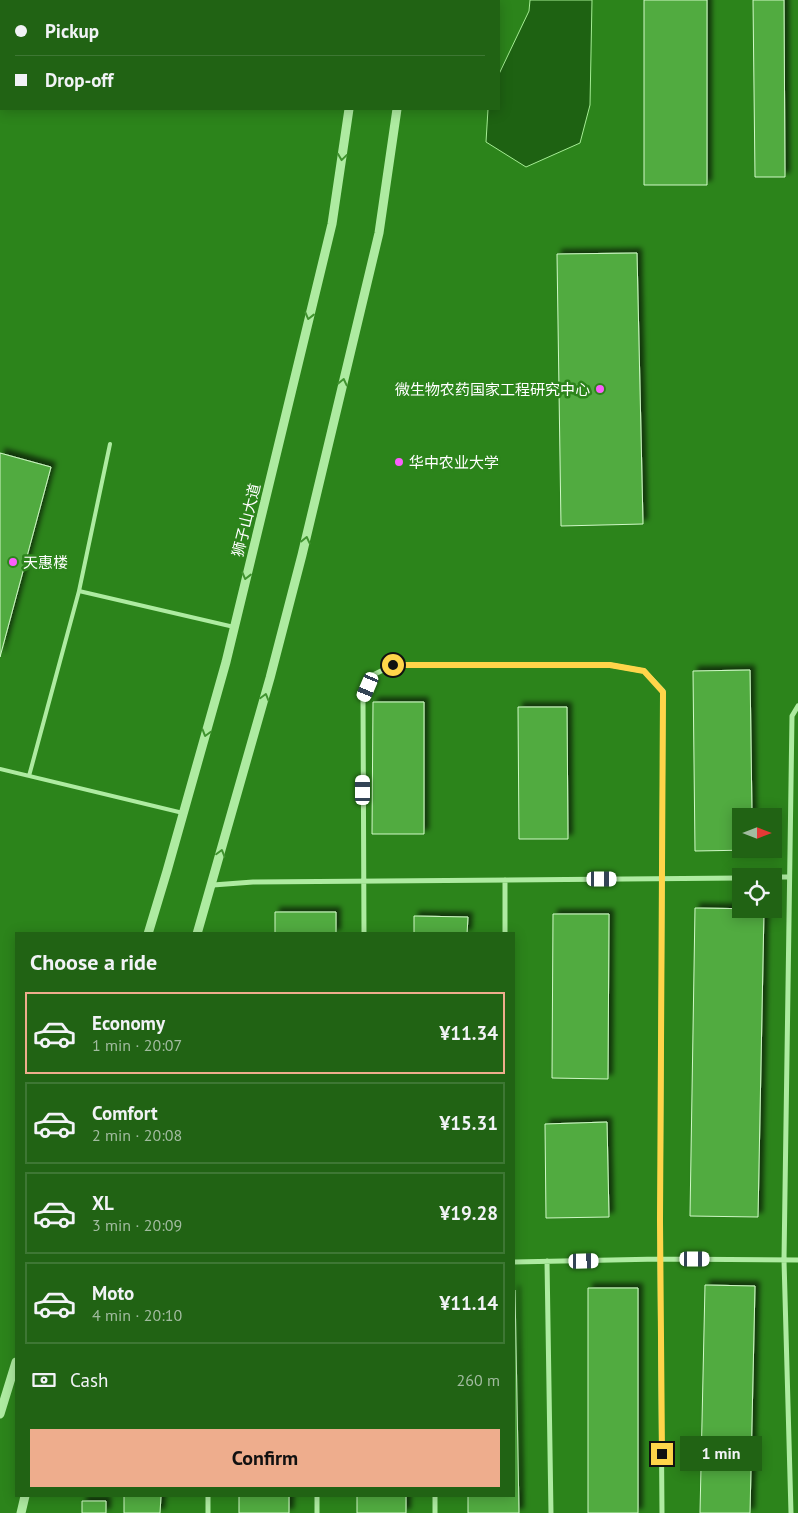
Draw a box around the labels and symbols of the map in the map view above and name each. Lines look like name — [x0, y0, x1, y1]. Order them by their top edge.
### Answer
one-way arrow — [337, 153, 347, 161]
one-way arrow — [305, 312, 315, 320]
one-way arrow — [337, 377, 348, 386]
place label: 微生物农药国家工程研究中心 — [395, 380, 590, 399]
marker: 微生物农药国家工程研究中心 — [594, 383, 606, 395]
place label: 华中农业大学 — [409, 453, 499, 472]
marker: 华中农业大学 — [393, 456, 405, 468]
street label: 狮子山大道 — [228, 481, 264, 559]
one-way arrow — [300, 535, 311, 544]
place label: 天惠楼 — [23, 553, 68, 572]
marker: 天惠楼 — [7, 556, 19, 568]
one-way arrow — [241, 572, 252, 581]
route start — [382, 654, 404, 676]
car — [355, 670, 380, 704]
one-way arrow — [259, 693, 270, 701]
one-way arrow — [201, 729, 211, 737]
car — [355, 775, 370, 805]
north arrow — [732, 808, 782, 858]
one-way arrow — [216, 850, 226, 858]
car — [587, 872, 617, 887]
car — [680, 1252, 710, 1267]
car — [568, 1253, 599, 1269]
callout: 1 min — [680, 1436, 762, 1472]
route end — [651, 1443, 673, 1465]

